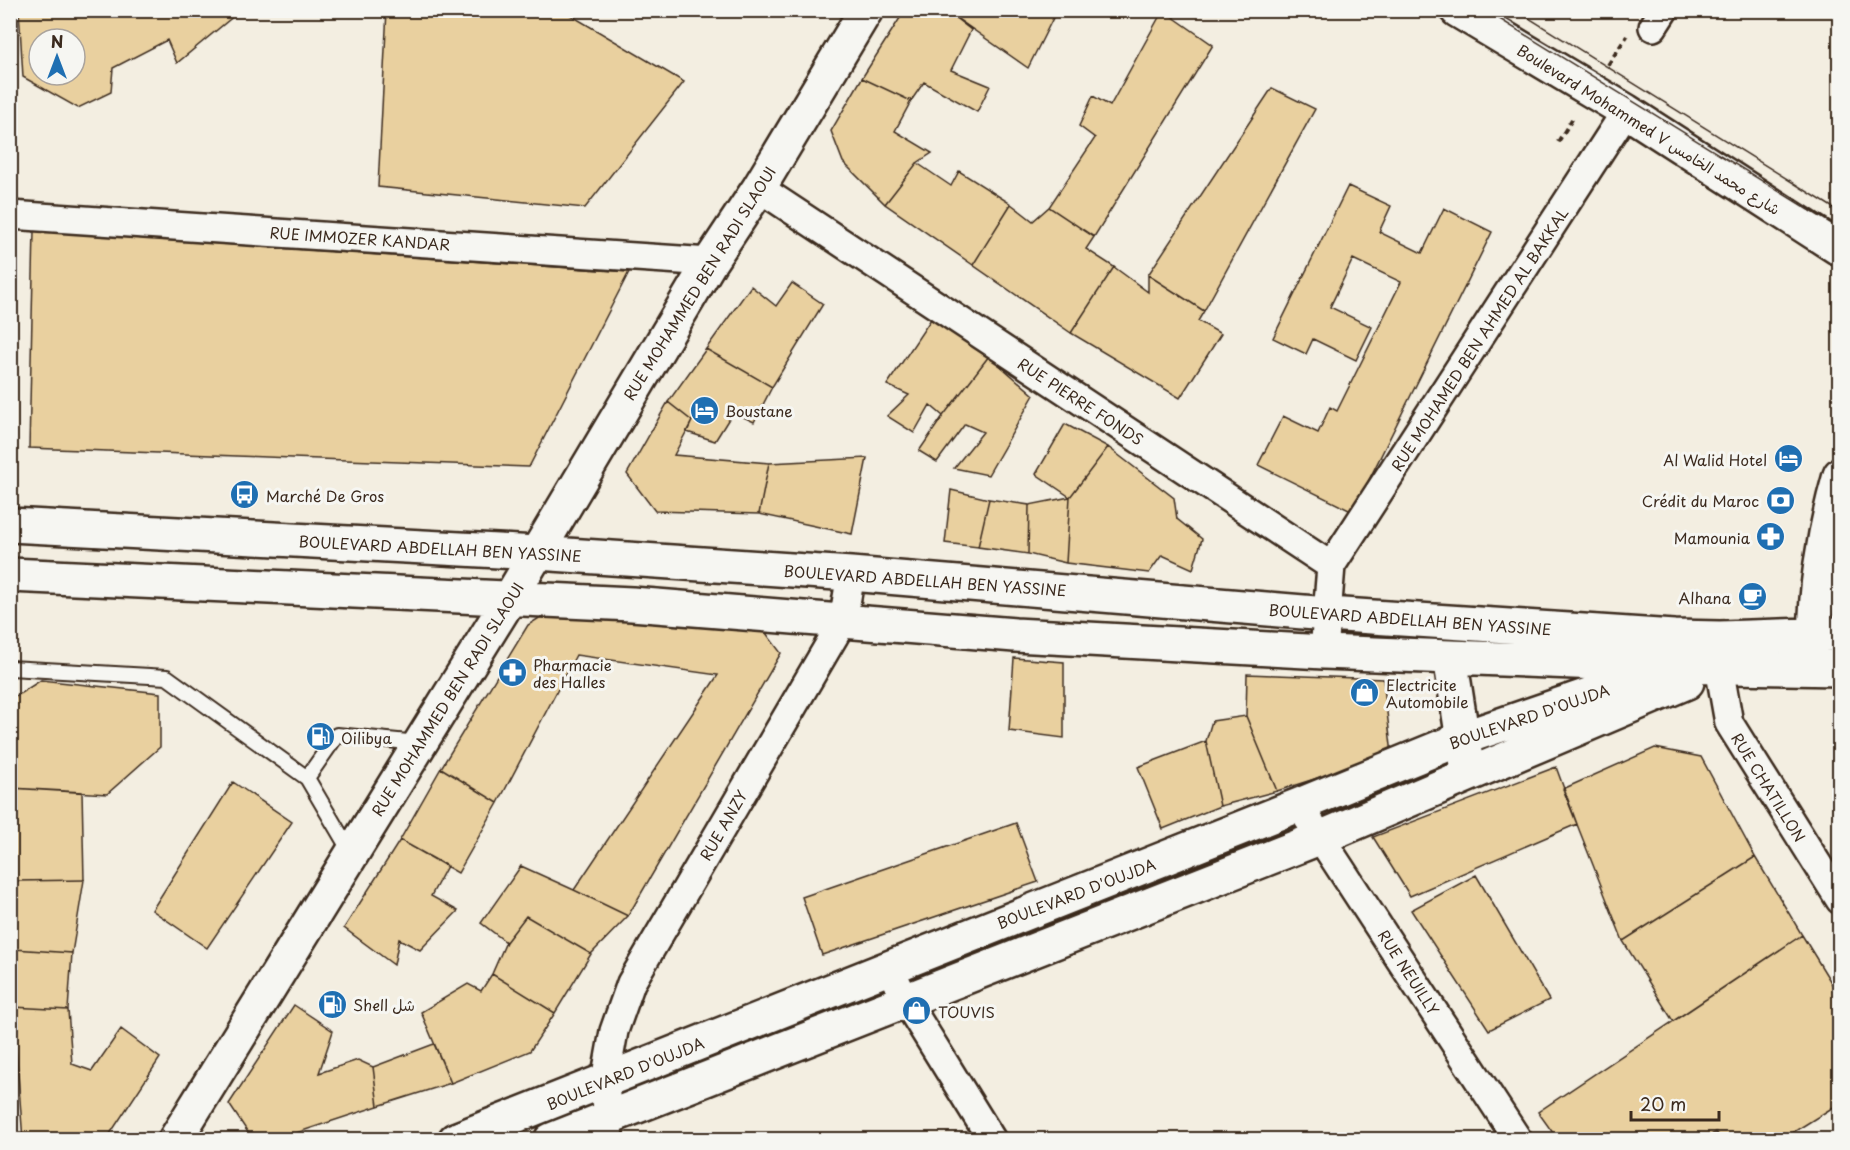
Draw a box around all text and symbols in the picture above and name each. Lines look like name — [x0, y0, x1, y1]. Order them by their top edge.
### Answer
north arrow — [27, 27, 87, 87]
text: N — [51, 29, 63, 53]
street label: Boulevard Mohammed V شارع محمد الخامس — [1513, 38, 1785, 220]
street label: RUE MOHAMMED BEN RADI SLAOUI — [617, 162, 781, 404]
street label: RUE MOHAMED BEN AHMED AL BAKKAL — [1385, 203, 1573, 475]
street label: RUE IMMOZER KANDAR — [269, 220, 451, 256]
street label: RUE PIERRE FONDS — [1014, 352, 1148, 450]
hotel icon: Boustane — [688, 394, 720, 426]
place label: Boustane — [725, 399, 793, 422]
hotel icon: Al Walid Hotel — [1772, 443, 1804, 475]
place label: Al Walid Hotel — [1663, 448, 1767, 471]
bus stop icon: Marché De Gros — [229, 479, 261, 511]
place label: Marché De Gros — [266, 484, 384, 507]
bank icon: Crédit du Maroc — [1764, 484, 1796, 516]
place label: Crédit du Maroc — [1642, 489, 1759, 512]
pharmacy icon: Mamounia — [1755, 521, 1787, 553]
place label: Mamounia — [1674, 526, 1751, 549]
street label: BOULEVARD ABDELLAH BEN YASSINE — [298, 529, 582, 567]
street label: BOULEVARD ABDELLAH BEN YASSINE — [783, 559, 1067, 601]
street label: RUE MOHAMMED BEN RADI SLAOUI — [365, 578, 529, 820]
cafe icon: Alhana — [1736, 581, 1768, 613]
place label: Alhana — [1679, 586, 1732, 609]
street label: BOULEVARD ABDELLAH BEN YASSINE — [1268, 598, 1552, 640]
place label: Pharmacie des Halles — [533, 653, 612, 693]
pharmacy icon: Pharmacie des Halles — [496, 657, 528, 689]
place label: Electricite Automobile — [1386, 673, 1469, 713]
shop icon: Electricite Automobile — [1349, 677, 1381, 709]
street label: BOULEVARD D'OUJDA — [1446, 678, 1612, 754]
fuel station icon: Oilibya — [304, 721, 336, 753]
place label: Oilibya — [341, 726, 392, 749]
street label: RUE CHATILLON — [1726, 728, 1812, 846]
street label: RUE ANZY — [694, 785, 753, 865]
street label: BOULEVARD D'OUJDA — [993, 852, 1159, 934]
street label: RUE NEUILLY — [1373, 925, 1446, 1020]
fuel station icon: Shell شل — [316, 988, 348, 1020]
place label: Shell شل — [353, 993, 415, 1016]
shop icon: TOUVIS — [901, 995, 933, 1027]
place label: TOUVIS — [938, 1000, 995, 1023]
street label: BOULEVARD D'OUJDA — [543, 1031, 707, 1115]
scale bar — [1631, 1084, 1720, 1122]
text: 20 m — [1640, 1090, 1686, 1117]

